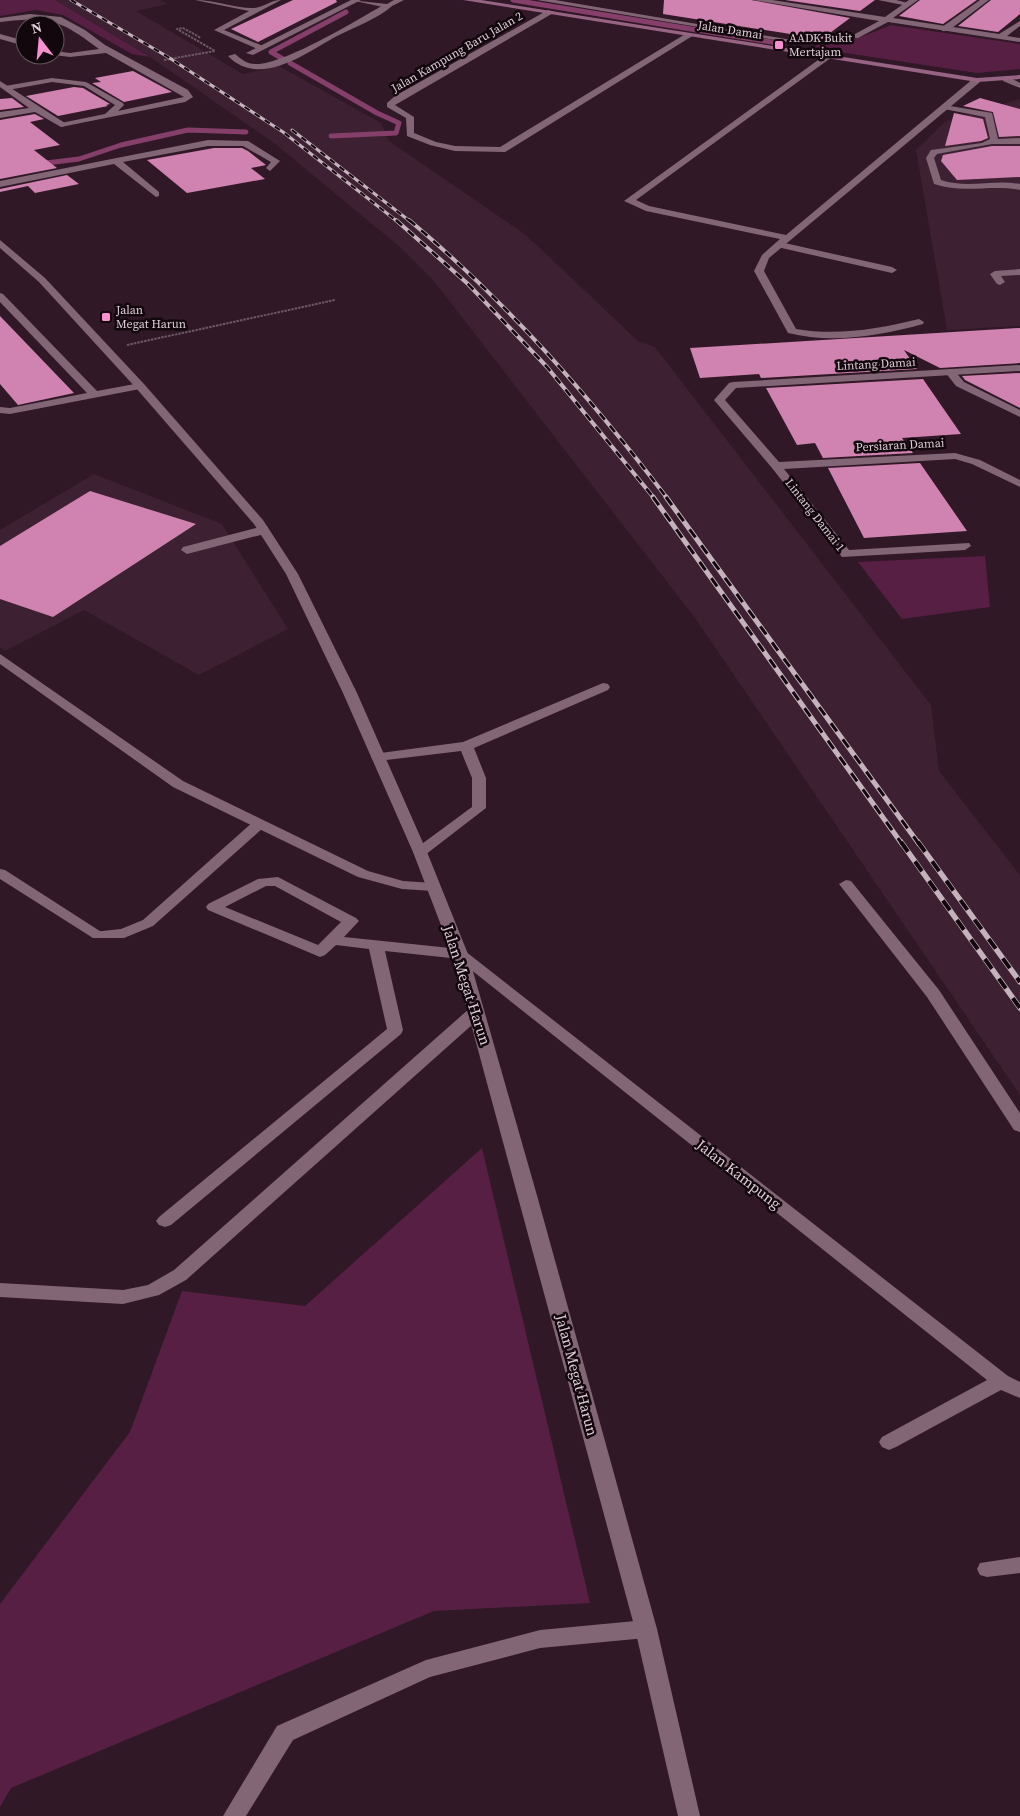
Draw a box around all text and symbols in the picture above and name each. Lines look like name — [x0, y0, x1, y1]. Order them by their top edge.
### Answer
street label: Jalan Kampung Baru Jalan 2 — [388, 8, 525, 97]
north arrow — [15, 15, 65, 65]
text: N — [29, 16, 44, 39]
street label: Jalan Damai — [696, 17, 764, 43]
place label: AADK Bukit Mertajam — [789, 30, 852, 60]
marker: AADK Bukit Mertajam — [773, 39, 785, 51]
place label: Jalan Megat Harun — [115, 302, 186, 332]
marker: Jalan Megat Harun — [100, 311, 112, 323]
street label: Lintang Damai — [836, 354, 916, 374]
street label: Persiaran Damai — [855, 435, 945, 455]
street label: Lintang Damai 1 — [782, 475, 848, 555]
street label: Jalan Megat Harun — [437, 921, 496, 1048]
street label: Jalan Kampung — [691, 1134, 786, 1214]
street label: Jalan Megat Harun — [550, 1311, 603, 1438]

